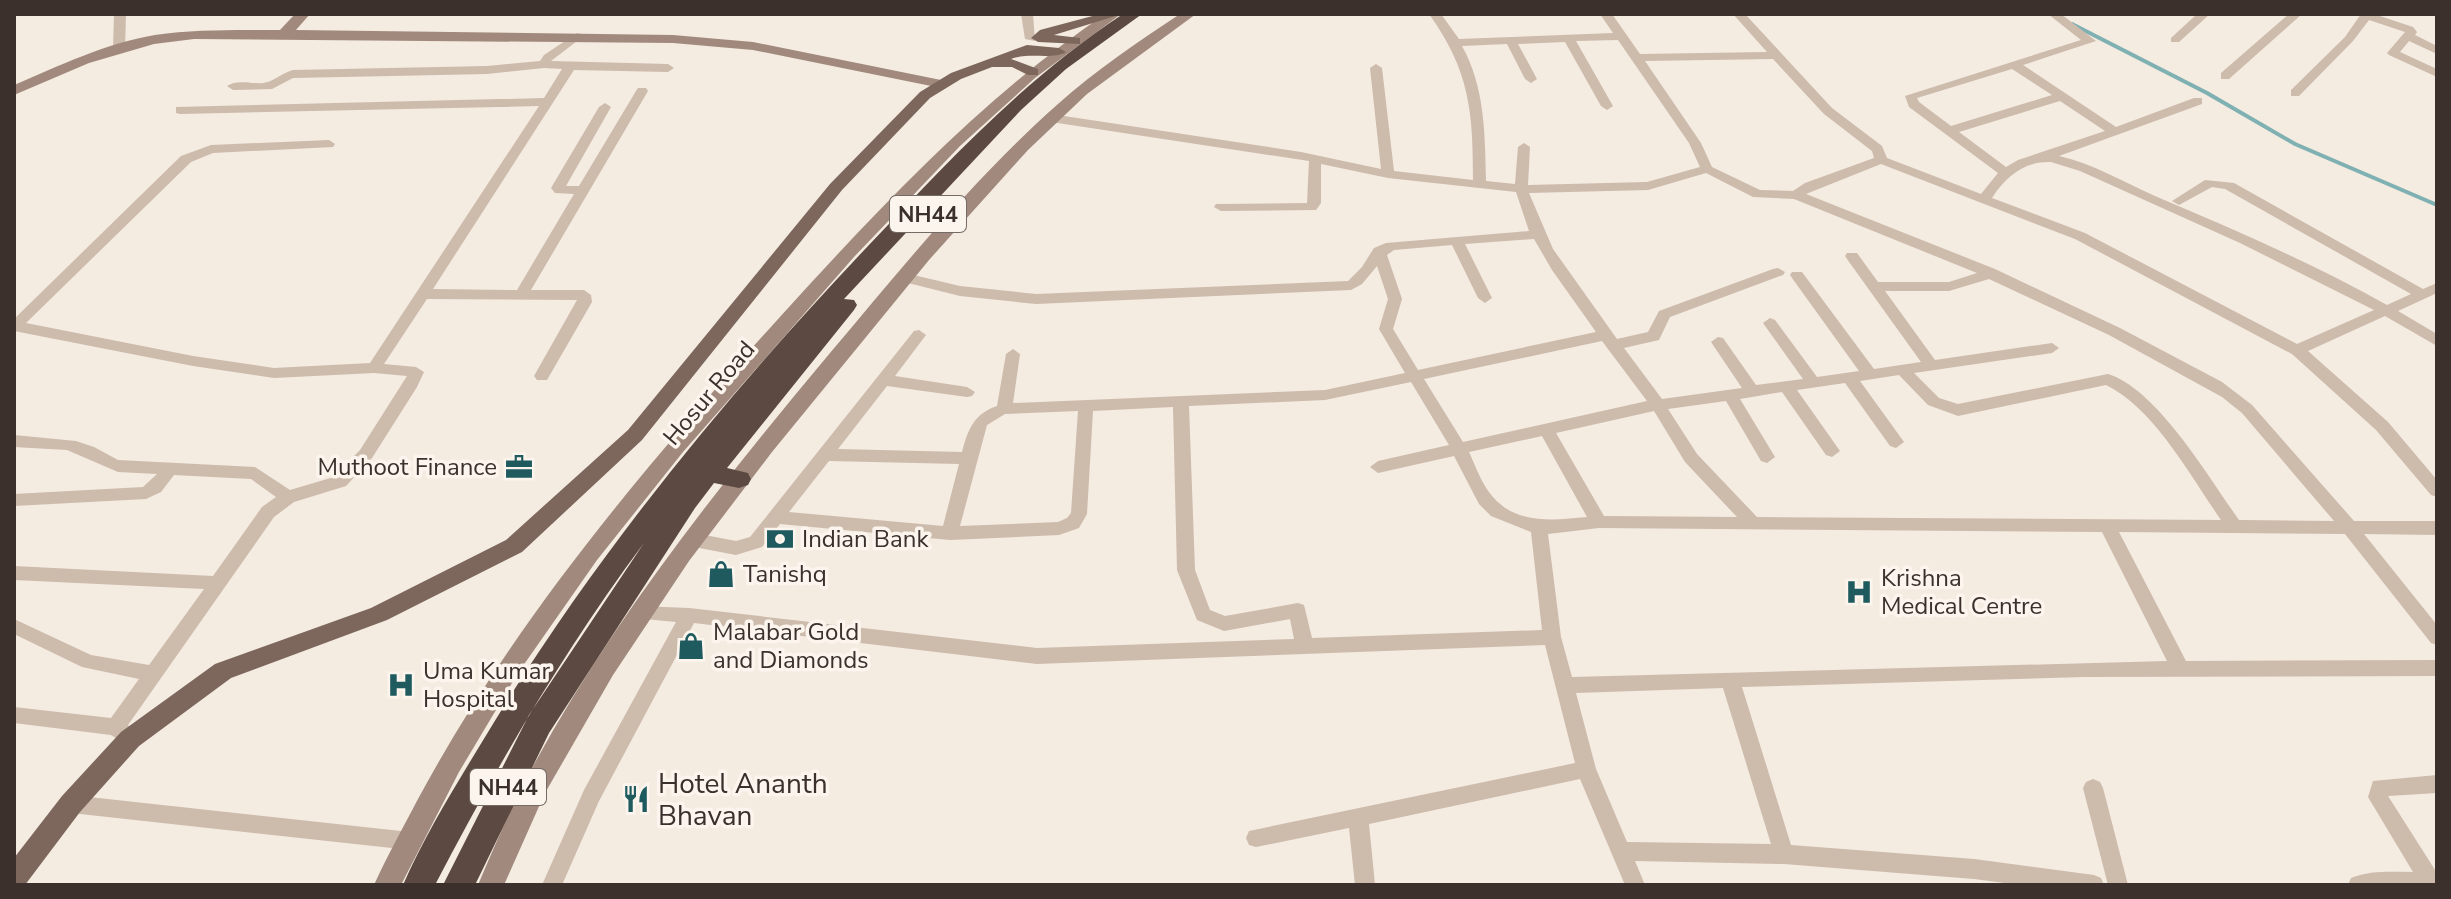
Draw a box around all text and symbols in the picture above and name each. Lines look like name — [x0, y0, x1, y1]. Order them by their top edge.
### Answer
road number: NH44 — [890, 196, 966, 232]
street label: Hosur Road — [656, 334, 762, 452]
place label: Muthoot Finance — [318, 451, 497, 483]
office icon: Muthoot Finance — [504, 452, 534, 482]
place label: Indian Bank — [802, 523, 929, 555]
bank icon: Indian Bank — [765, 524, 795, 554]
place label: Tanishq — [743, 558, 827, 590]
shop icon: Tanishq — [706, 559, 736, 589]
place label: Krishna Medical Centre — [1881, 562, 2042, 622]
hospital icon: Krishna Medical Centre — [1844, 577, 1874, 607]
place label: Malabar Gold and Diamonds — [713, 616, 869, 676]
shop icon: Malabar Gold and Diamonds — [676, 631, 706, 661]
place label: Uma Kumar Hospital — [423, 655, 550, 715]
hospital icon: Uma Kumar Hospital — [386, 670, 416, 700]
place label: Hotel Ananth Bhavan — [658, 765, 828, 835]
road number: NH44 — [470, 769, 546, 805]
restaurant icon: Hotel Ananth Bhavan — [621, 784, 651, 814]

